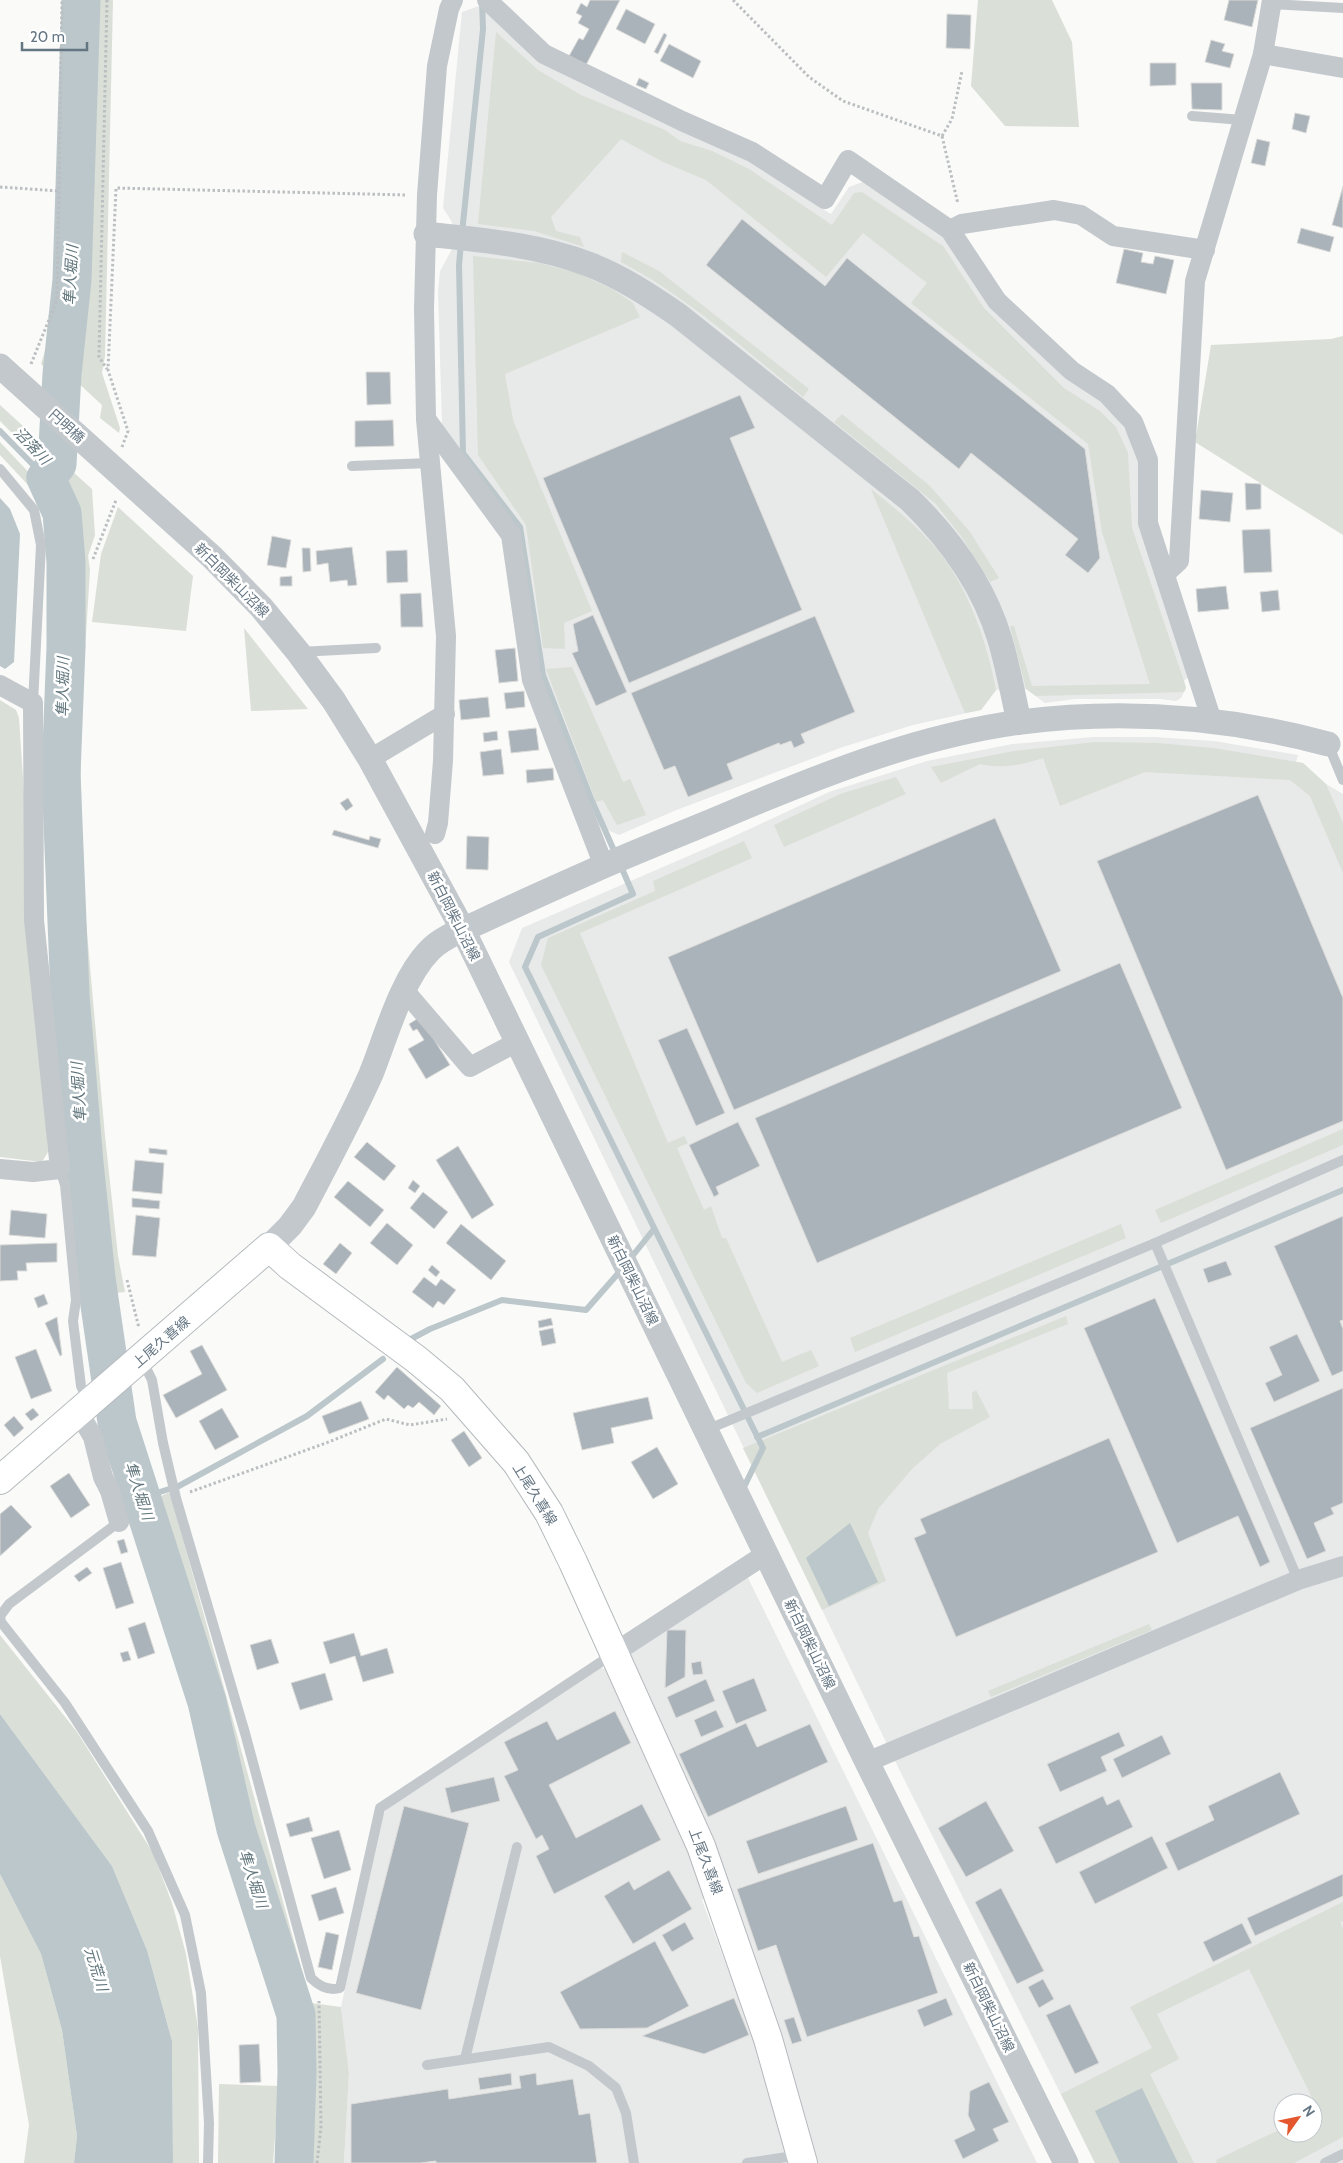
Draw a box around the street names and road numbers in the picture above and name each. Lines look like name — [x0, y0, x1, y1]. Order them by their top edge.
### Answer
street label: 円明橋 — [45, 405, 89, 447]
street label: 新白岡柴山沼線 — [191, 539, 273, 621]
street label: 新白岡柴山沼線 — [424, 868, 484, 964]
street label: 新白岡柴山沼線 — [603, 1232, 663, 1328]
street label: 上尾久喜線 — [129, 1312, 193, 1372]
street label: 上尾久喜線 — [509, 1460, 561, 1528]
street label: 新白岡柴山沼線 — [780, 1596, 840, 1692]
street label: 上尾久喜線 — [685, 1825, 727, 1897]
street label: 新白岡柴山沼線 — [959, 1959, 1019, 2055]

